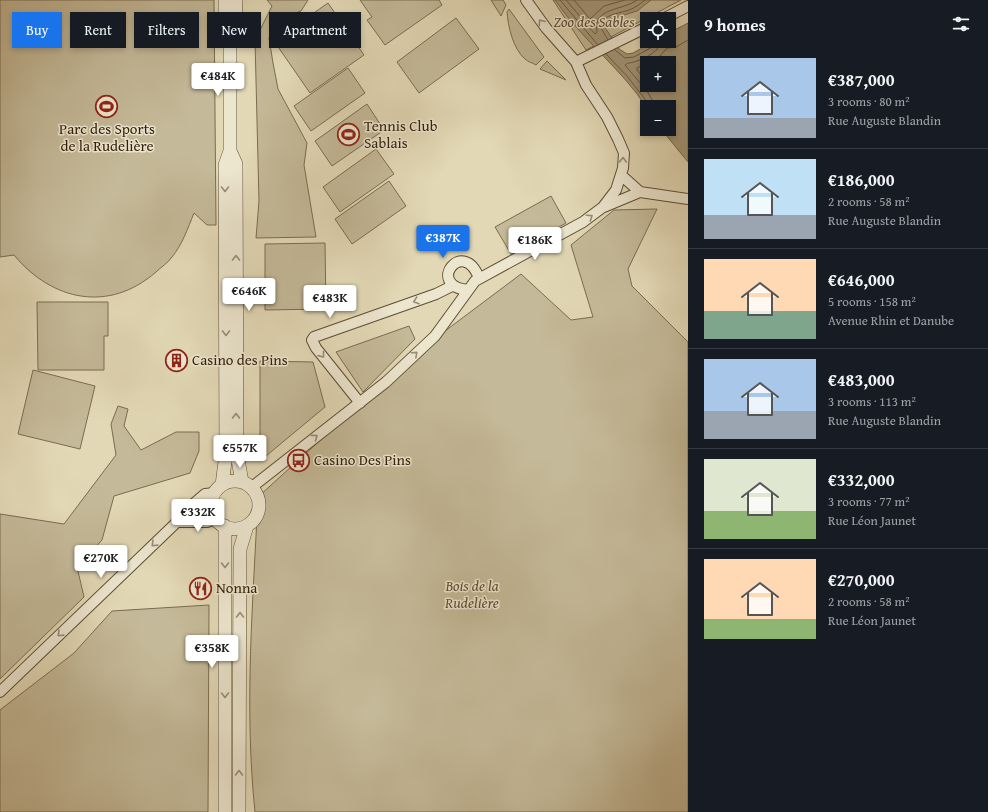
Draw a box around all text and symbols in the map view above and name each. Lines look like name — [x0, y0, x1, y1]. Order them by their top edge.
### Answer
park label: Zoo des Sables — [553, 11, 635, 32]
chip: Buy — [12, 12, 62, 48]
chip: Rent — [70, 12, 126, 48]
chip: Filters — [134, 12, 199, 48]
chip: New — [207, 12, 261, 48]
chip: Apartment — [269, 12, 361, 48]
map controls — [640, 12, 676, 136]
button: locate — [640, 12, 676, 48]
text: 9 homes — [704, 12, 766, 37]
icon: filters — [950, 13, 972, 35]
one-way arrow — [539, 20, 546, 27]
button: + — [640, 56, 676, 92]
pin: €484K — [190, 63, 246, 97]
text: €484K — [200, 66, 236, 85]
text: €387,000 — [828, 67, 894, 92]
icon: home — [736, 74, 784, 122]
text: 3 rooms · 80 m² — [828, 92, 910, 111]
sports icon: Parc des Sports de la Rudelière — [94, 93, 120, 119]
button: − — [640, 100, 676, 136]
text: Rue Auguste Blandin — [828, 111, 941, 130]
place label: Tennis Club Sablais — [364, 115, 438, 153]
place label: Parc des Sports de la Rudelière — [59, 118, 155, 156]
sports icon: Tennis Club Sablais — [336, 122, 362, 148]
one-way arrow — [619, 157, 628, 163]
text: €186,000 — [828, 167, 894, 192]
icon: home — [736, 175, 784, 223]
one-way arrow — [221, 186, 229, 192]
text: 2 rooms · 58 m² — [828, 192, 910, 211]
text: Rue Auguste Blandin — [828, 211, 941, 230]
one-way arrow — [586, 214, 593, 222]
pin: €387K — [415, 225, 471, 259]
pin: €186K — [507, 227, 563, 261]
text: €387K — [425, 228, 461, 247]
text: €186K — [517, 230, 553, 249]
one-way arrow — [232, 255, 240, 261]
text: €646,000 — [828, 267, 894, 292]
icon: home — [736, 275, 784, 323]
pin: €646K — [221, 278, 277, 312]
text: €646K — [231, 281, 267, 300]
pin: €483K — [302, 285, 358, 319]
text: €483K — [312, 288, 348, 307]
text: 5 rooms · 158 m² — [828, 292, 916, 311]
one-way arrow — [413, 296, 420, 304]
text: Avenue Rhin et Danube — [828, 311, 954, 330]
one-way arrow — [222, 330, 230, 336]
building icon: Casino des Pins — [163, 347, 189, 373]
place label: Casino des Pins — [192, 349, 288, 370]
one-way arrow — [317, 350, 324, 358]
one-way arrow — [410, 352, 417, 359]
text: €483,000 — [828, 367, 894, 392]
icon: home — [736, 375, 784, 423]
text: 3 rooms · 113 m² — [828, 392, 916, 411]
text: Rue Auguste Blandin — [828, 411, 941, 430]
one-way arrow — [232, 413, 241, 419]
pin: €557K — [212, 435, 268, 469]
one-way arrow — [311, 435, 318, 442]
text: €557K — [222, 438, 258, 457]
bus stop icon: Casino Des Pins — [285, 447, 311, 473]
place label: Casino Des Pins — [314, 449, 411, 470]
text: €332,000 — [828, 467, 894, 492]
icon: home — [736, 475, 784, 523]
text: 3 rooms · 77 m² — [828, 492, 910, 511]
pin: €332K — [170, 499, 226, 533]
text: €332K — [180, 502, 216, 521]
text: Rue Léon Jaunet — [828, 511, 916, 530]
one-way arrow — [151, 539, 159, 547]
pin: €270K — [73, 545, 129, 579]
text: €270K — [83, 548, 119, 567]
one-way arrow — [221, 562, 229, 568]
text: €270,000 — [828, 567, 894, 592]
restaurant icon: Nonna — [187, 575, 213, 601]
park label: Bois de la Rudelière — [444, 575, 499, 613]
icon: home — [736, 575, 784, 623]
place label: Nonna — [216, 577, 257, 598]
text: 2 rooms · 58 m² — [828, 592, 910, 611]
text: Rue Léon Jaunet — [828, 611, 916, 630]
one-way arrow — [236, 612, 244, 618]
one-way arrow — [57, 629, 65, 637]
pin: €358K — [184, 635, 240, 669]
text: €358K — [194, 638, 230, 657]
one-way arrow — [221, 692, 229, 698]
one-way arrow — [235, 770, 243, 776]

